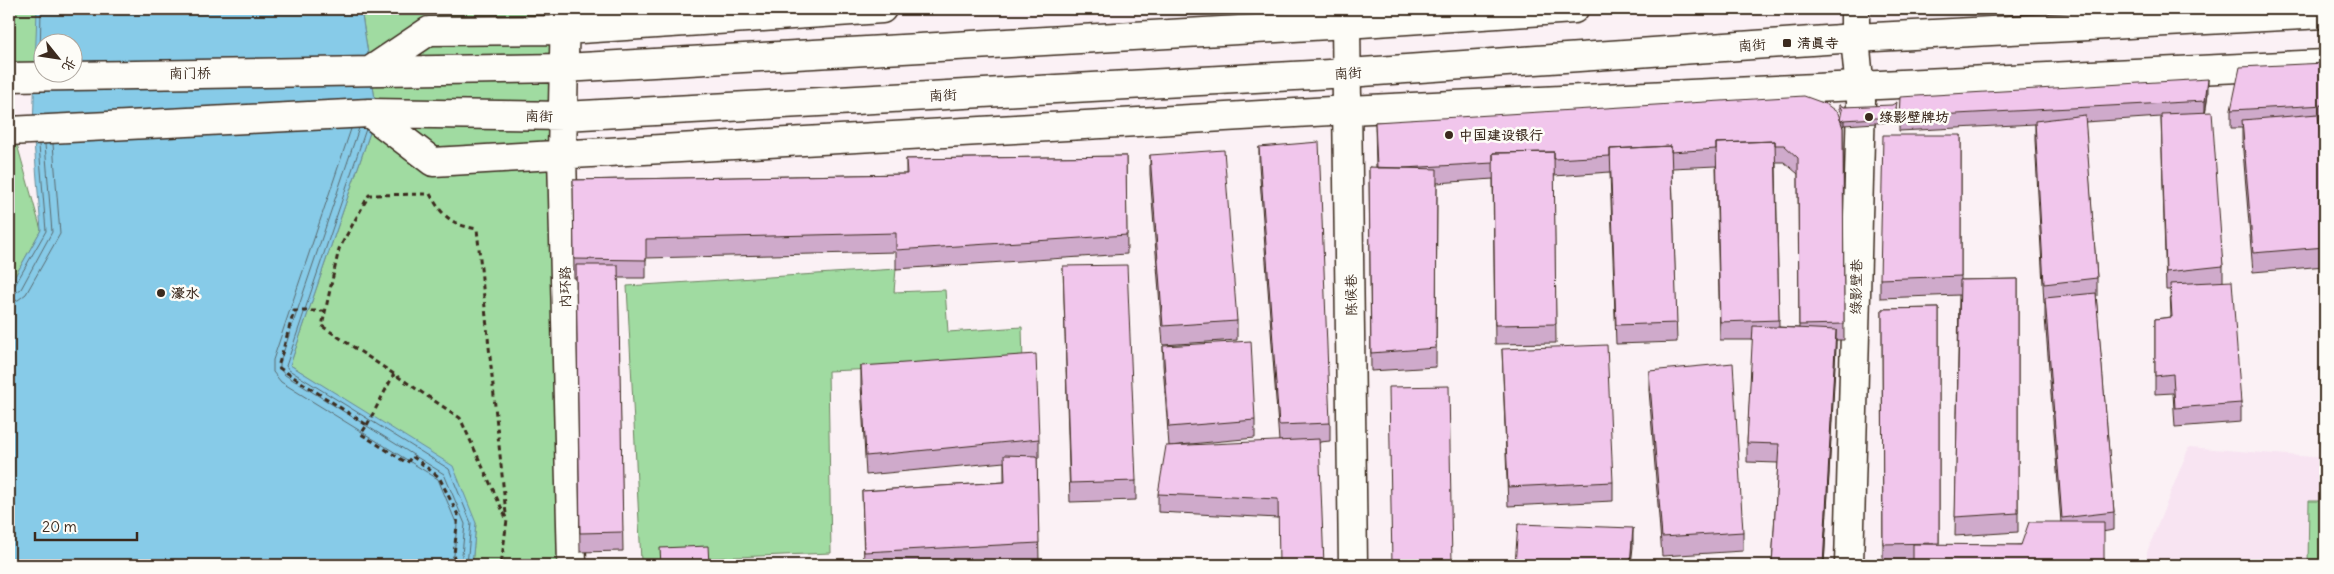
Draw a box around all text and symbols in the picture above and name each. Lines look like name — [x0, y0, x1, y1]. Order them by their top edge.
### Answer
north arrow — [32, 32, 82, 82]
place label: 清真寺 — [1797, 34, 1839, 52]
street label: 南街 — [1737, 35, 1767, 55]
marker: 清真寺 — [1781, 37, 1793, 49]
text: 北 — [58, 54, 81, 75]
street label: 南街 — [1333, 63, 1363, 83]
street label: 南门桥 — [169, 64, 211, 82]
street label: 南街 — [929, 85, 957, 105]
street label: 南街 — [525, 107, 553, 125]
place label: 绿影壁牌坊 — [1879, 108, 1949, 126]
marker: 绿影壁牌坊 — [1863, 111, 1875, 123]
place label: 中国建设银行 — [1459, 126, 1543, 144]
marker: 中国建设银行 — [1443, 129, 1455, 141]
street label: 绿影壁巷 — [1847, 258, 1866, 315]
street label: 内环路 — [556, 266, 574, 308]
street label: 陈候巷 — [1342, 273, 1360, 316]
place label: 濠水 — [171, 284, 200, 302]
marker: 濠水 — [155, 287, 167, 299]
scale bar — [35, 509, 138, 541]
text: 20 m — [42, 517, 77, 536]

